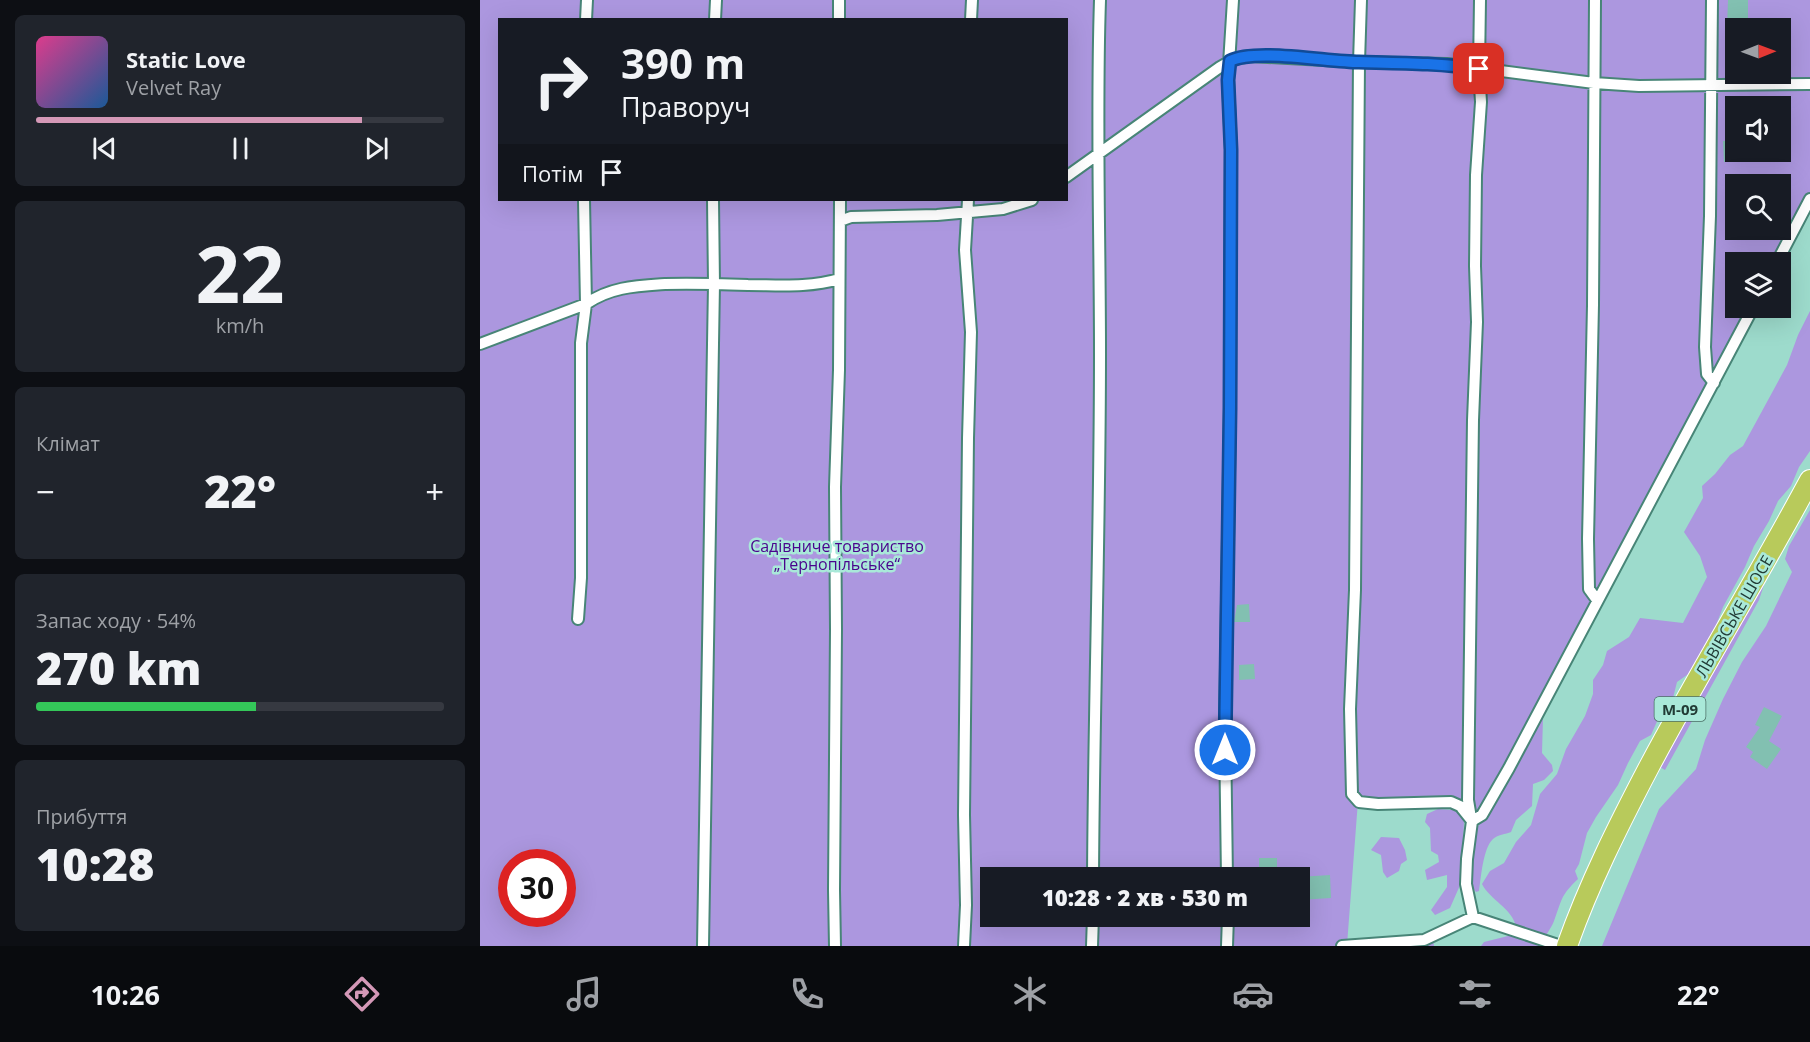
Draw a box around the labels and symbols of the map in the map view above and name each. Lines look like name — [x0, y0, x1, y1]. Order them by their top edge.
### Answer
north arrow — [1725, 18, 1791, 84]
pin — [1453, 43, 1504, 94]
park label: Садівниче товариство „Тернопільське“ — [750, 535, 924, 575]
street label: ЛЬВІВСЬКЕ ШОСЕ — [1690, 551, 1778, 681]
road number: М-09 — [1654, 697, 1706, 721]
position arrow — [1193, 718, 1257, 782]
speed limit sign: 30 — [498, 849, 576, 927]

